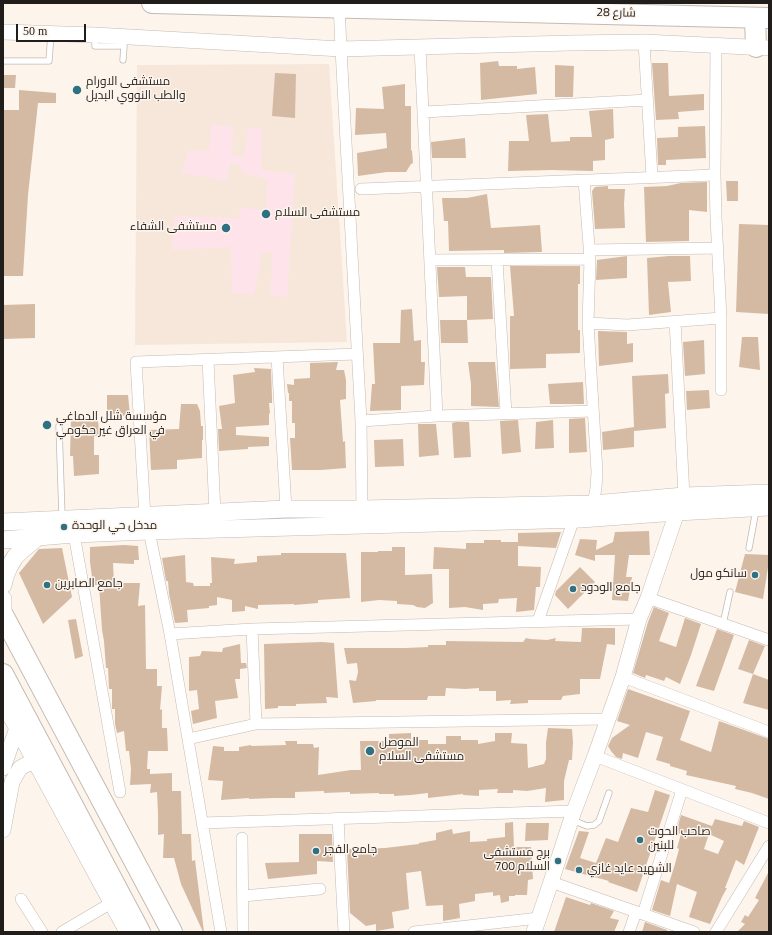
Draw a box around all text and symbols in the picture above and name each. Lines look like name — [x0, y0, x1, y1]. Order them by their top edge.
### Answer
street label: شارع 28 — [596, 6, 636, 22]
scale bar — [18, 16, 88, 42]
text: 50 m — [23, 24, 47, 38]
place label: مستشفى الاورام والطب النووي البديل — [86, 76, 185, 104]
marker: مستشفى الاورام والطب النووي البديل — [71, 84, 83, 96]
place label: مستشفى السلام — [275, 207, 360, 221]
marker: مستشفى السلام — [260, 208, 272, 220]
place label: مستشفى الشفاء — [130, 221, 217, 235]
marker: مستشفى الشفاء — [220, 222, 232, 234]
place label: مؤسسة شلل الدماغي في العراق غير حكومي — [56, 411, 167, 439]
marker: مؤسسة شلل الدماغي في العراق غير حكومي — [41, 419, 53, 431]
place label: مدخل حي الوحدة — [72, 520, 157, 534]
marker: مدخل حي الوحدة — [59, 522, 69, 532]
place label: سانكو مول — [690, 568, 747, 582]
marker: سانكو مول — [750, 570, 760, 580]
place label: جامع الصابرين — [55, 578, 123, 592]
marker: جامع الصابرين — [42, 580, 52, 590]
place label: جامع الودود — [581, 582, 641, 596]
marker: جامع الودود — [568, 584, 578, 594]
place label: الموصل مستشفى السلام — [379, 737, 464, 765]
marker: الموصل مستشفى السلام — [364, 745, 376, 757]
place label: صاحب الحوت للبنين — [648, 826, 711, 854]
marker: صاحب الحوت للبنين — [635, 835, 645, 845]
place label: جامع الفجر — [324, 844, 377, 858]
marker: جامع الفجر — [311, 846, 321, 856]
place label: برج مستشفى السلام 700 — [483, 847, 550, 875]
marker: برج مستشفى السلام 700 — [553, 856, 563, 866]
place label: الشهيد عايد غازي — [587, 863, 672, 877]
marker: الشهيد عايد غازي — [574, 865, 584, 875]

